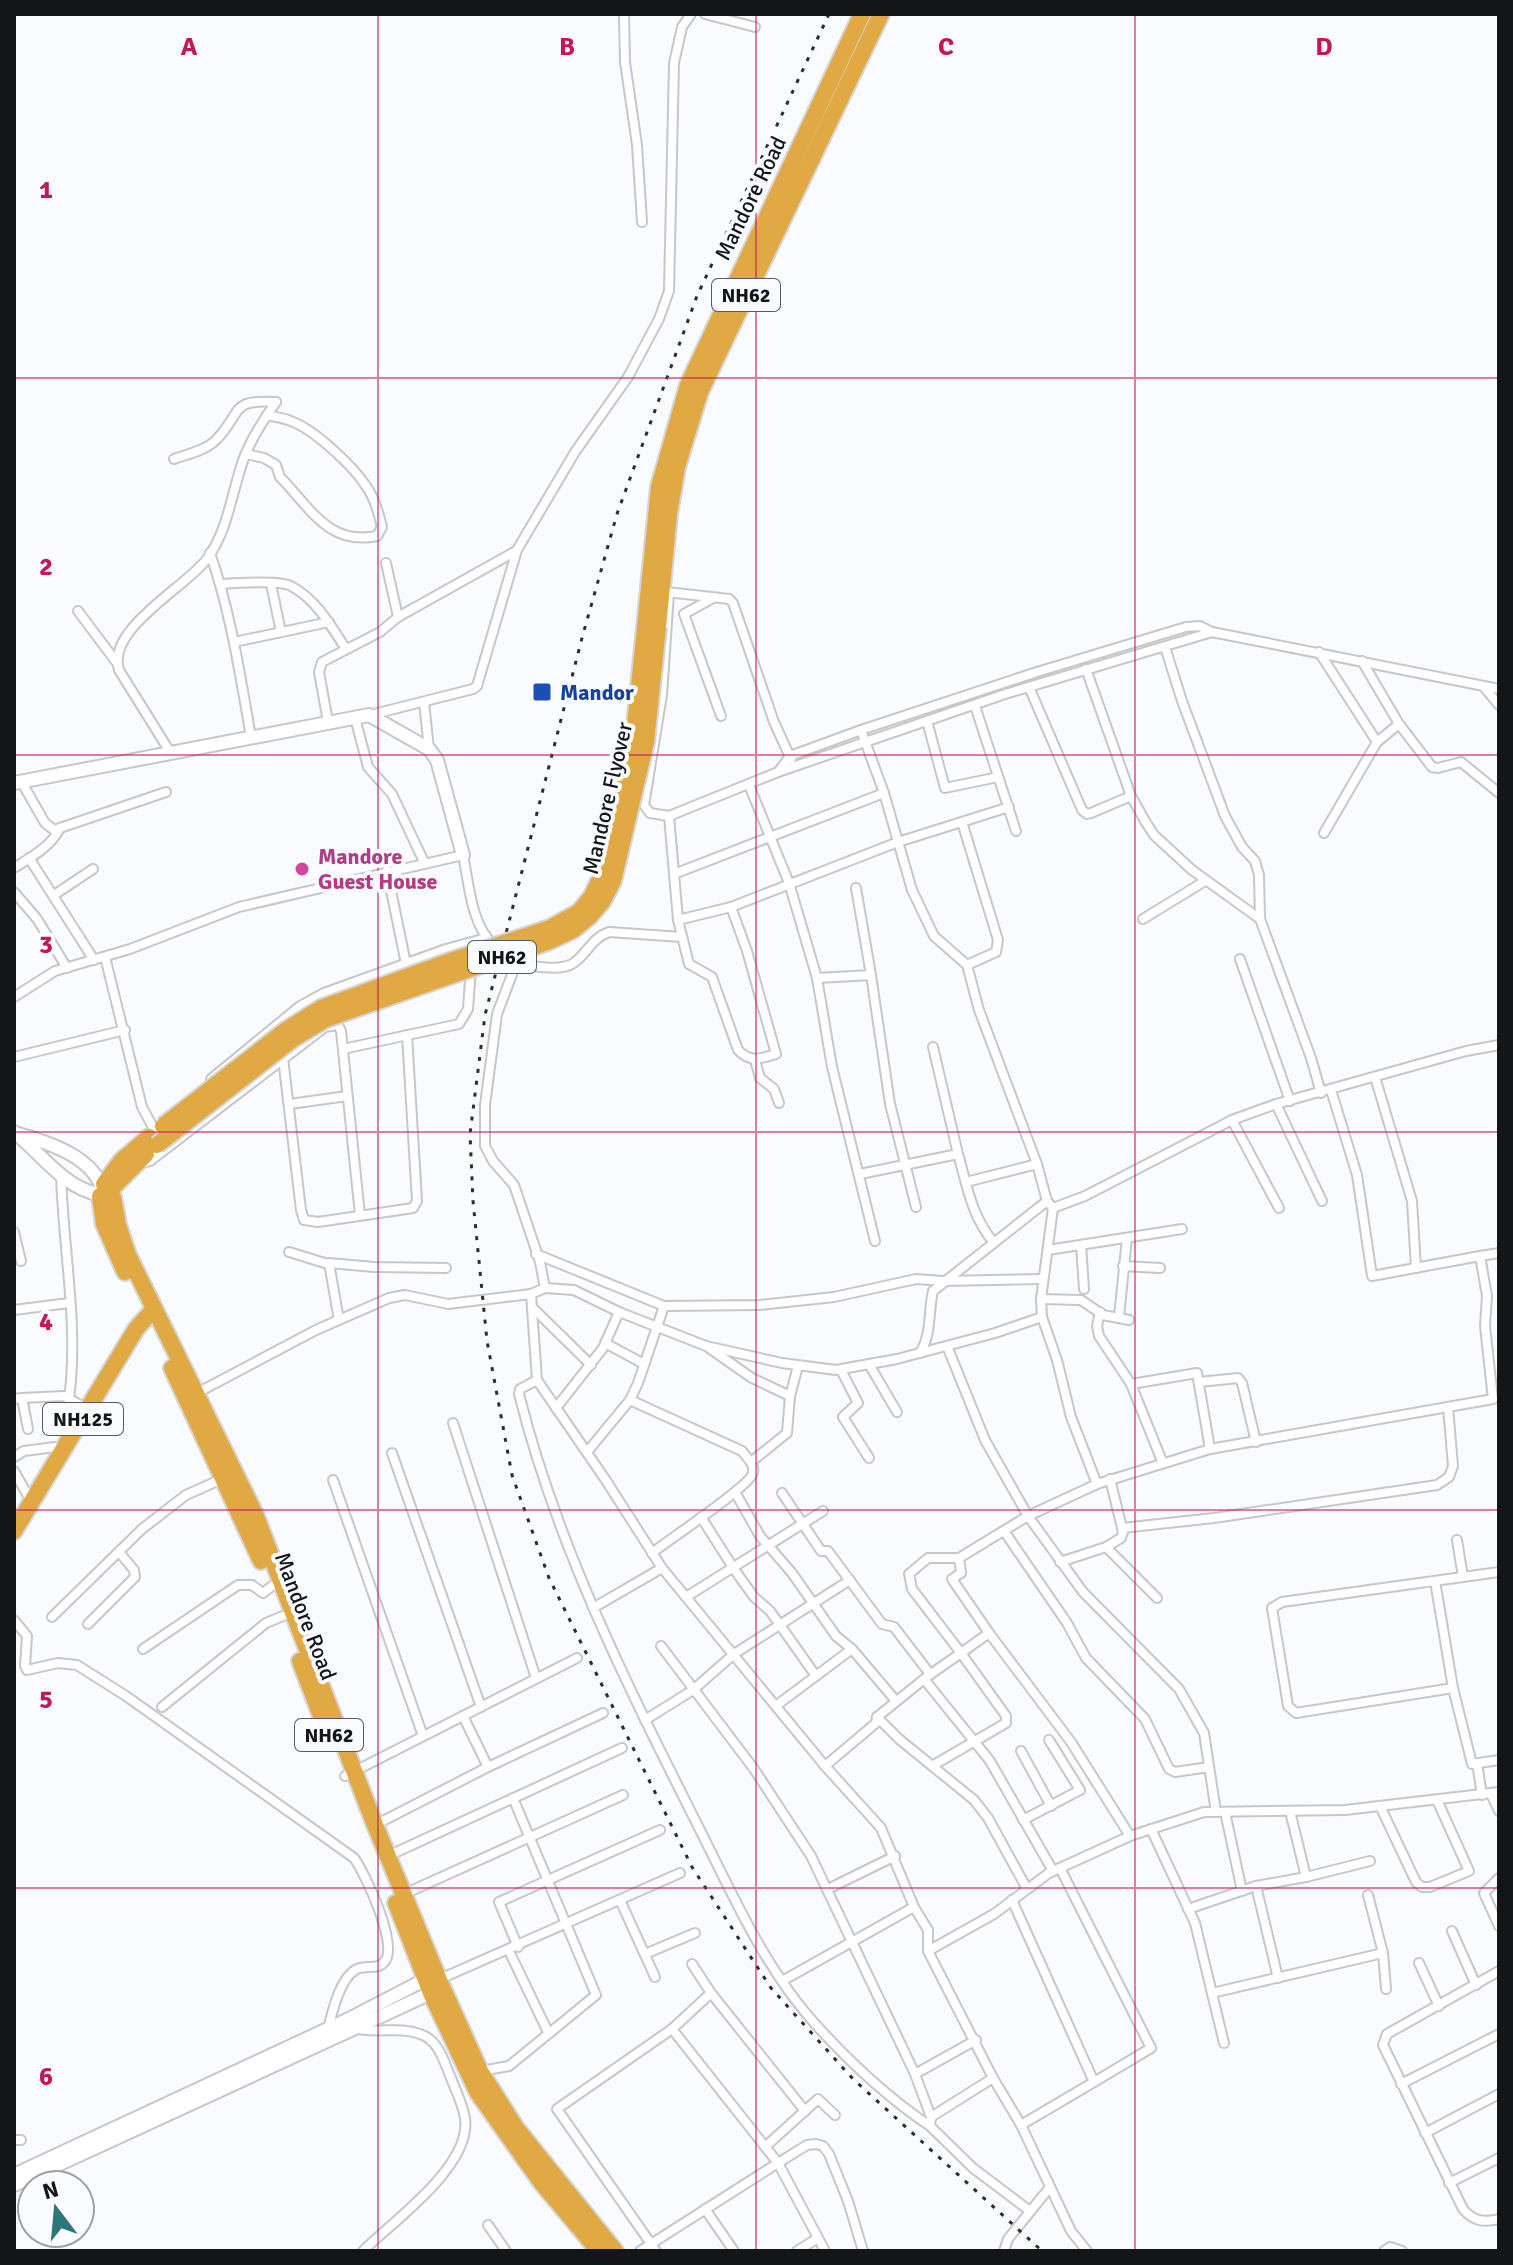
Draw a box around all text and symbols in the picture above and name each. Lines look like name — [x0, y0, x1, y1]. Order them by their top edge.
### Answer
text: A — [181, 31, 198, 63]
text: B — [559, 31, 575, 63]
text: C — [938, 31, 954, 63]
text: D — [1315, 31, 1333, 63]
street label: Mandore Road — [709, 132, 792, 265]
text: 1 — [39, 174, 53, 206]
road number: NH62 — [712, 279, 780, 311]
text: 2 — [39, 551, 53, 583]
place label: Mandor — [560, 679, 634, 706]
marker: Mandor — [531, 681, 553, 703]
street label: Mandore Flyover — [577, 719, 638, 877]
place label: Mandore Guest House — [318, 843, 438, 895]
marker: Mandore Guest House — [293, 860, 311, 878]
text: 3 — [39, 929, 53, 961]
road number: NH62 — [468, 941, 536, 973]
text: 4 — [39, 1306, 53, 1338]
road number: NH125 — [43, 1403, 123, 1435]
street label: Mandore Road — [269, 1548, 342, 1684]
text: 5 — [39, 1684, 53, 1716]
road number: NH62 — [295, 1719, 363, 1751]
text: 6 — [39, 2061, 53, 2093]
north arrow — [16, 2169, 96, 2249]
text: N — [40, 2175, 62, 2205]

